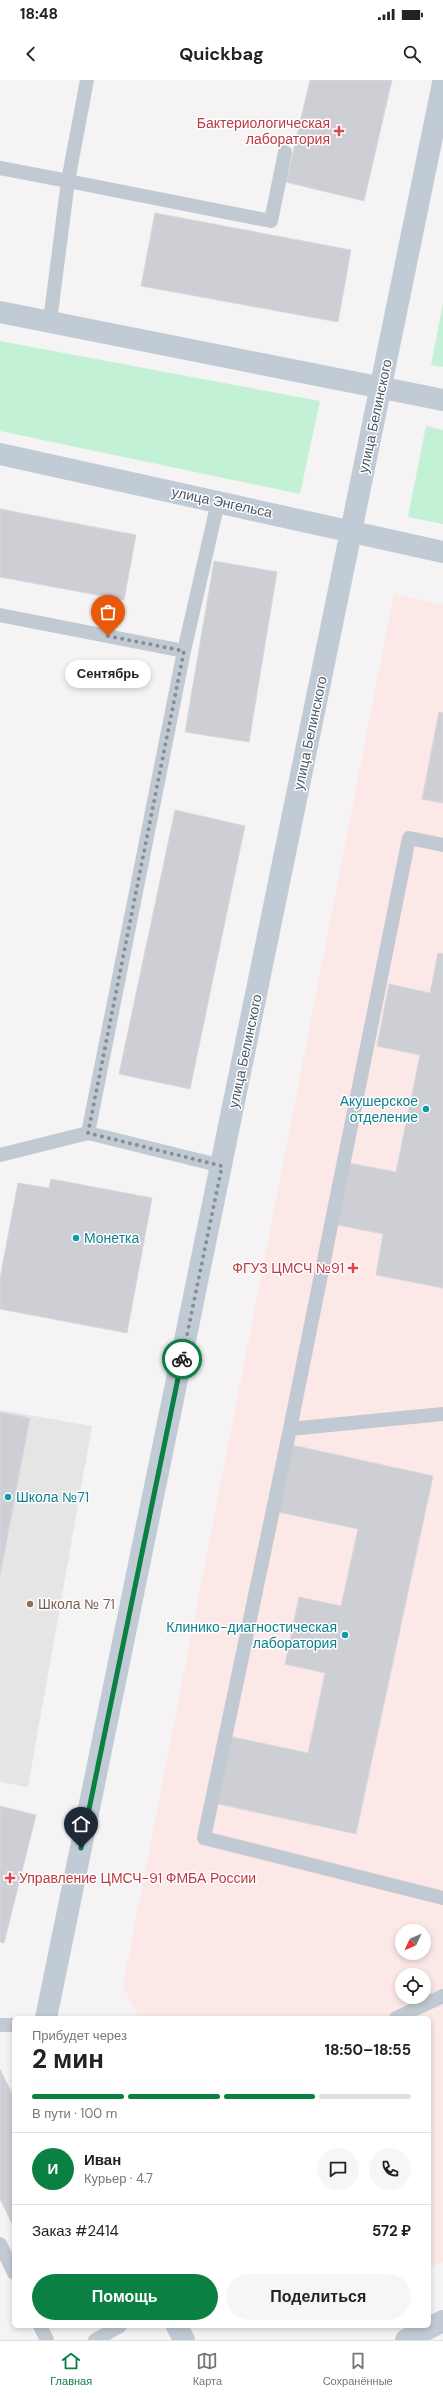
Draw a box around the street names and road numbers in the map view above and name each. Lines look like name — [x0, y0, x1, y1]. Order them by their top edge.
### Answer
street label: улица Белинского — [354, 357, 396, 475]
street label: улица Энгельса — [170, 483, 274, 521]
street label: улица Белинского — [289, 674, 331, 792]
street label: улица Белинского — [224, 992, 266, 1110]

